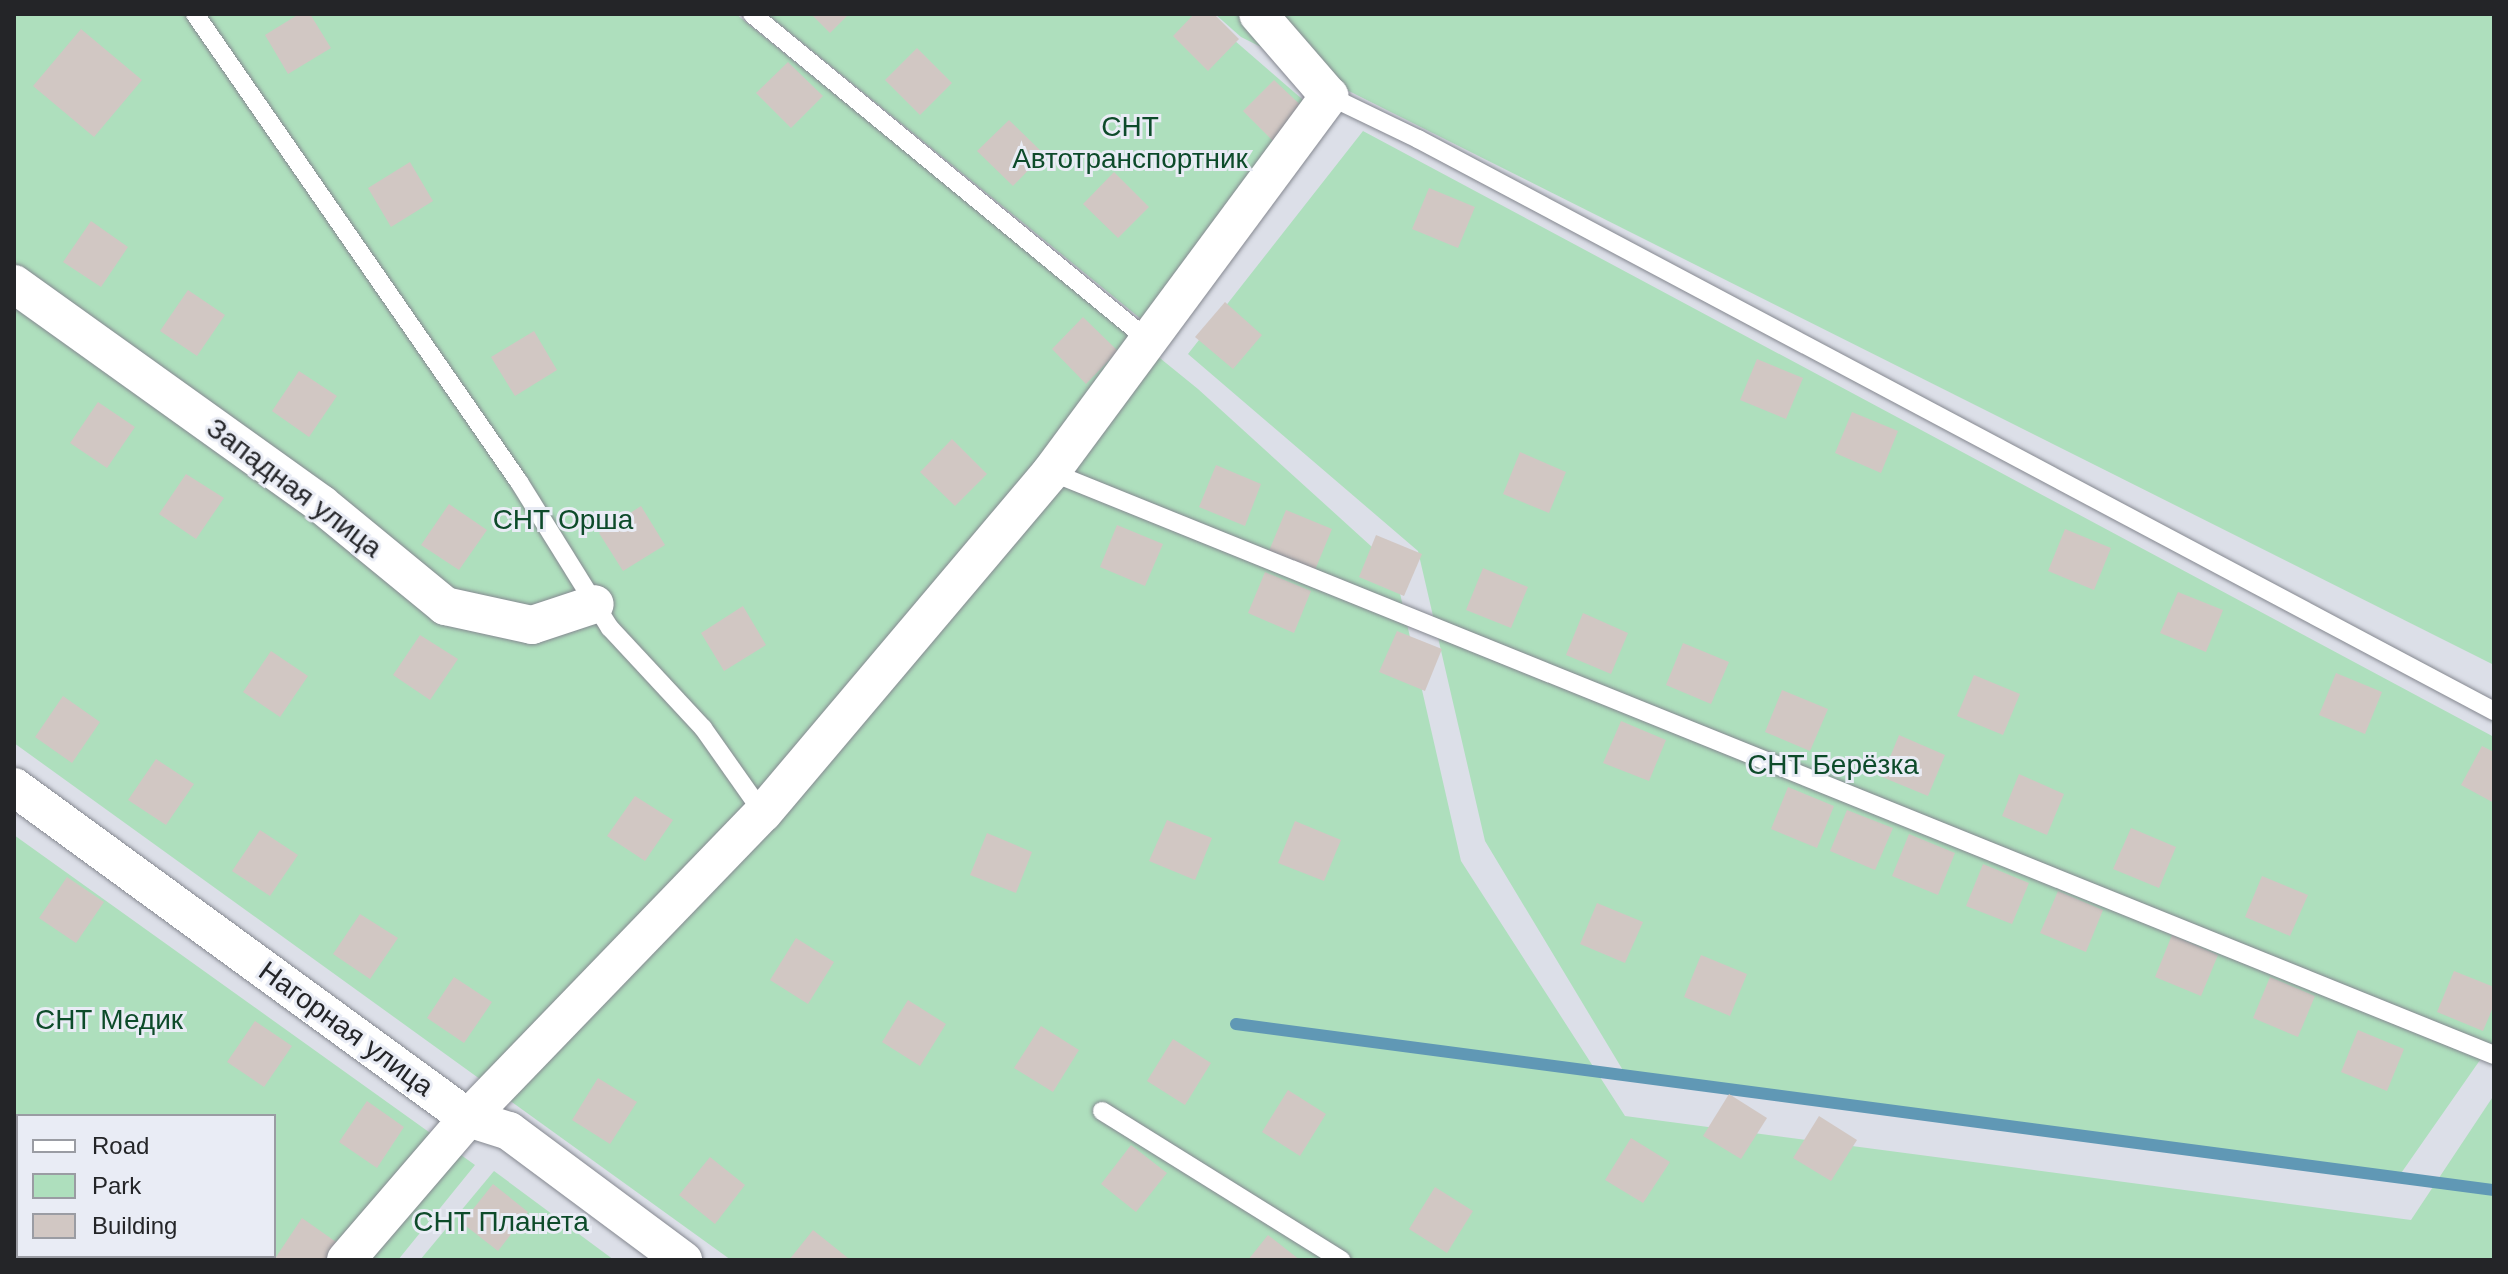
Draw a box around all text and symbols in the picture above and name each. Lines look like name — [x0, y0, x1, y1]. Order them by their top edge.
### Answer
park label: СНТ Автотранспортник — [1012, 110, 1248, 176]
street label: Западная улица — [200, 411, 388, 565]
park label: СНТ Орша — [493, 503, 633, 537]
park label: СНТ Берёзка — [1747, 748, 1919, 782]
street label: Нагорная улица — [252, 954, 440, 1104]
park label: СНТ Медик — [35, 1003, 183, 1037]
legend — [16, 1114, 276, 1258]
text: Road — [92, 1132, 149, 1159]
text: Park — [92, 1172, 141, 1199]
park label: СНТ Планета — [413, 1205, 589, 1239]
text: Building — [92, 1212, 177, 1239]

